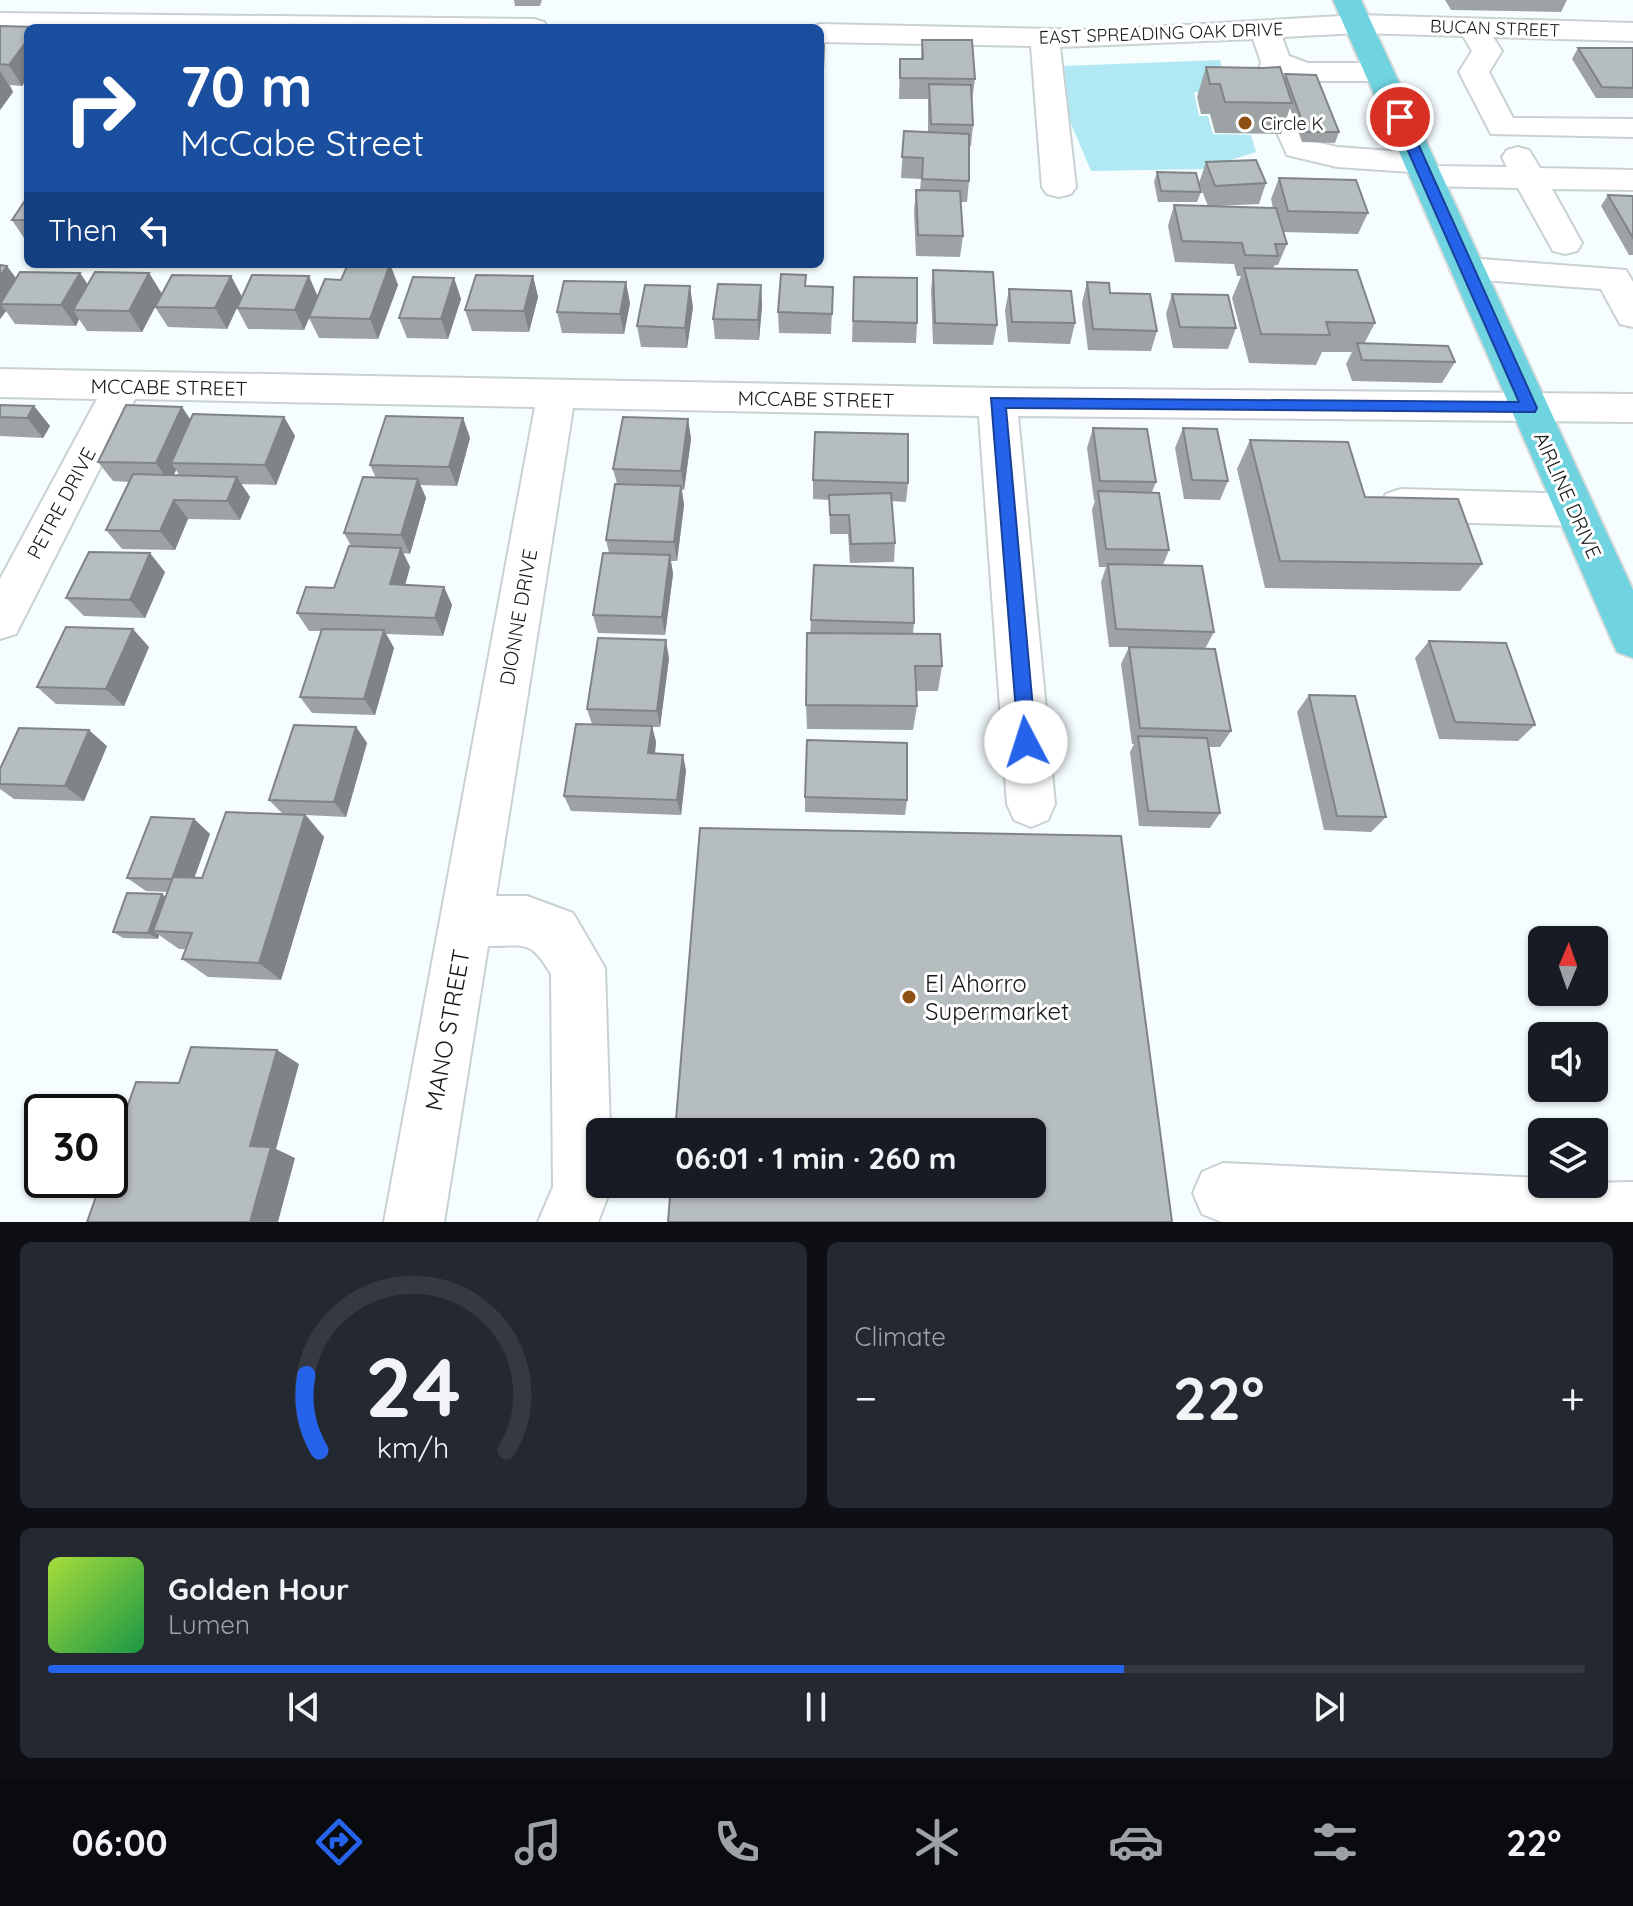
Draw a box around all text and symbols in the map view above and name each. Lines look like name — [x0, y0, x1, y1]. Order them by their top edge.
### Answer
street label: BUCAN STREET — [1429, 14, 1561, 42]
street label: EAST SPREADING OAK DRIVE — [1038, 17, 1284, 49]
text: 70 m — [180, 51, 312, 121]
icon: right — [48, 56, 152, 160]
pin — [1366, 83, 1434, 151]
icon: arrive — [1378, 95, 1422, 139]
place label: Circle K — [1261, 112, 1324, 135]
marker: Circle K — [1236, 114, 1254, 132]
text: McCabe Street — [180, 120, 424, 165]
icon: left — [133, 208, 177, 252]
text: Then — [48, 211, 117, 249]
street label: MCCABE STREET — [90, 373, 248, 401]
street label: MCCABE STREET — [737, 385, 895, 413]
street label: AIRLINE DRIVE — [1529, 428, 1607, 562]
street label: PETRE DRIVE — [21, 443, 101, 563]
street label: DIONNE DRIVE — [494, 547, 542, 687]
position arrow — [984, 700, 1068, 784]
north arrow — [1528, 926, 1608, 1006]
map controls — [1528, 926, 1608, 1198]
street label: MANO STREET — [418, 947, 476, 1113]
place label: El Ahorro Supermarket — [925, 968, 1069, 1026]
marker: El Ahorro Supermarket — [900, 988, 918, 1006]
button: sound — [1528, 1022, 1608, 1102]
speed limit sign: 30 — [24, 1094, 128, 1198]
button: layers — [1528, 1118, 1608, 1198]
text: 06:01 · 1 min · 260 m — [675, 1139, 957, 1177]
text: Climate — [855, 1320, 946, 1353]
text: 24 — [365, 1334, 461, 1438]
text: 22° — [1173, 1360, 1265, 1435]
text: − — [855, 1370, 877, 1425]
text: + — [1560, 1370, 1585, 1425]
text: km/h — [377, 1429, 450, 1465]
text: Golden Hour — [168, 1570, 349, 1608]
text: Lumen — [168, 1608, 250, 1641]
icon: previous — [282, 1685, 326, 1729]
icon: pause — [794, 1685, 838, 1729]
icon: next — [1307, 1685, 1351, 1729]
icon: directions — [311, 1814, 367, 1870]
icon: music — [510, 1814, 566, 1870]
icon: phone — [709, 1814, 765, 1870]
icon: climate — [909, 1814, 965, 1870]
icon: car — [1108, 1814, 1164, 1870]
icon: filters — [1307, 1814, 1363, 1870]
text: 06:00 — [72, 1820, 168, 1865]
text: 22° — [1506, 1820, 1561, 1865]

